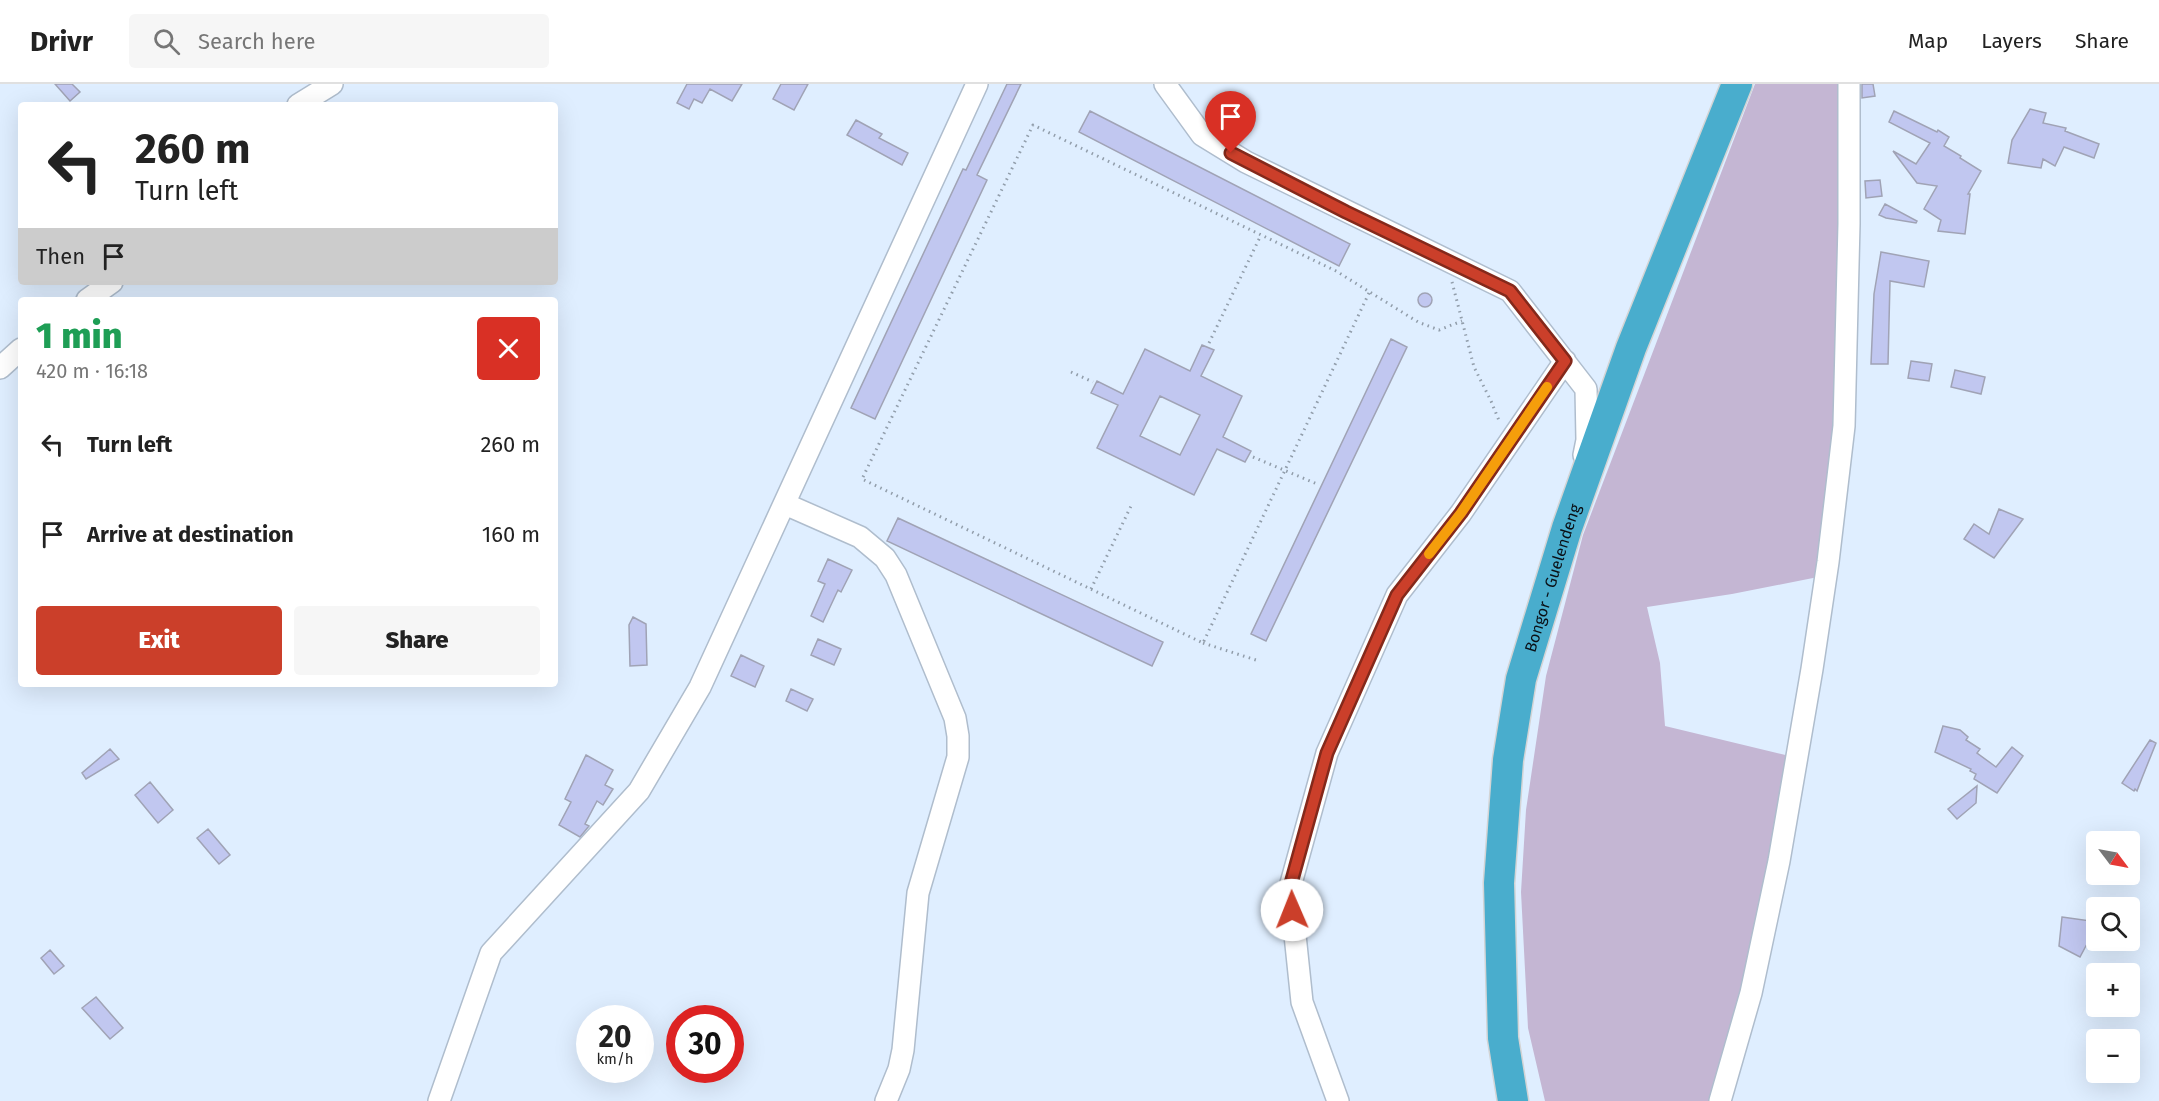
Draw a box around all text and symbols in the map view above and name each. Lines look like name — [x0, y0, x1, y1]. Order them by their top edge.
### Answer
search box — [129, 14, 549, 68]
text: Drivr — [30, 25, 93, 58]
icon: search — [150, 25, 183, 58]
text: Search here — [198, 28, 315, 55]
text: Map — [1908, 28, 1948, 54]
text: Layers — [1981, 28, 2042, 54]
text: Share — [2075, 28, 2129, 54]
pin — [1205, 91, 1256, 153]
icon: arrive — [1214, 100, 1247, 133]
text: 260 m — [135, 124, 250, 174]
icon: left — [36, 126, 114, 204]
text: Turn left — [135, 175, 238, 207]
icon: arrive — [97, 240, 130, 273]
text: Then — [36, 243, 85, 270]
text: 1 min — [36, 314, 122, 358]
button: close — [477, 317, 540, 380]
text: 420 m · 16:18 — [36, 359, 148, 383]
icon: left — [36, 428, 69, 461]
text: Turn left — [87, 431, 172, 458]
text: 260 m — [480, 431, 540, 458]
street label: Bongor - Guelendeng — [1521, 501, 1585, 654]
icon: arrive — [36, 518, 69, 551]
text: Arrive at destination — [87, 521, 294, 548]
text: 160 m — [482, 521, 540, 548]
button: Exit — [36, 606, 282, 675]
button: Share — [294, 606, 540, 675]
north arrow — [2086, 831, 2140, 885]
map controls — [2086, 831, 2140, 1083]
position arrow — [1260, 878, 1324, 942]
button: search — [2086, 897, 2140, 951]
button: + — [2086, 963, 2140, 1017]
speed limit sign: 30 — [666, 1005, 744, 1083]
text: 20 — [598, 1019, 632, 1055]
button: − — [2086, 1029, 2140, 1083]
text: km/h — [596, 1050, 634, 1068]

